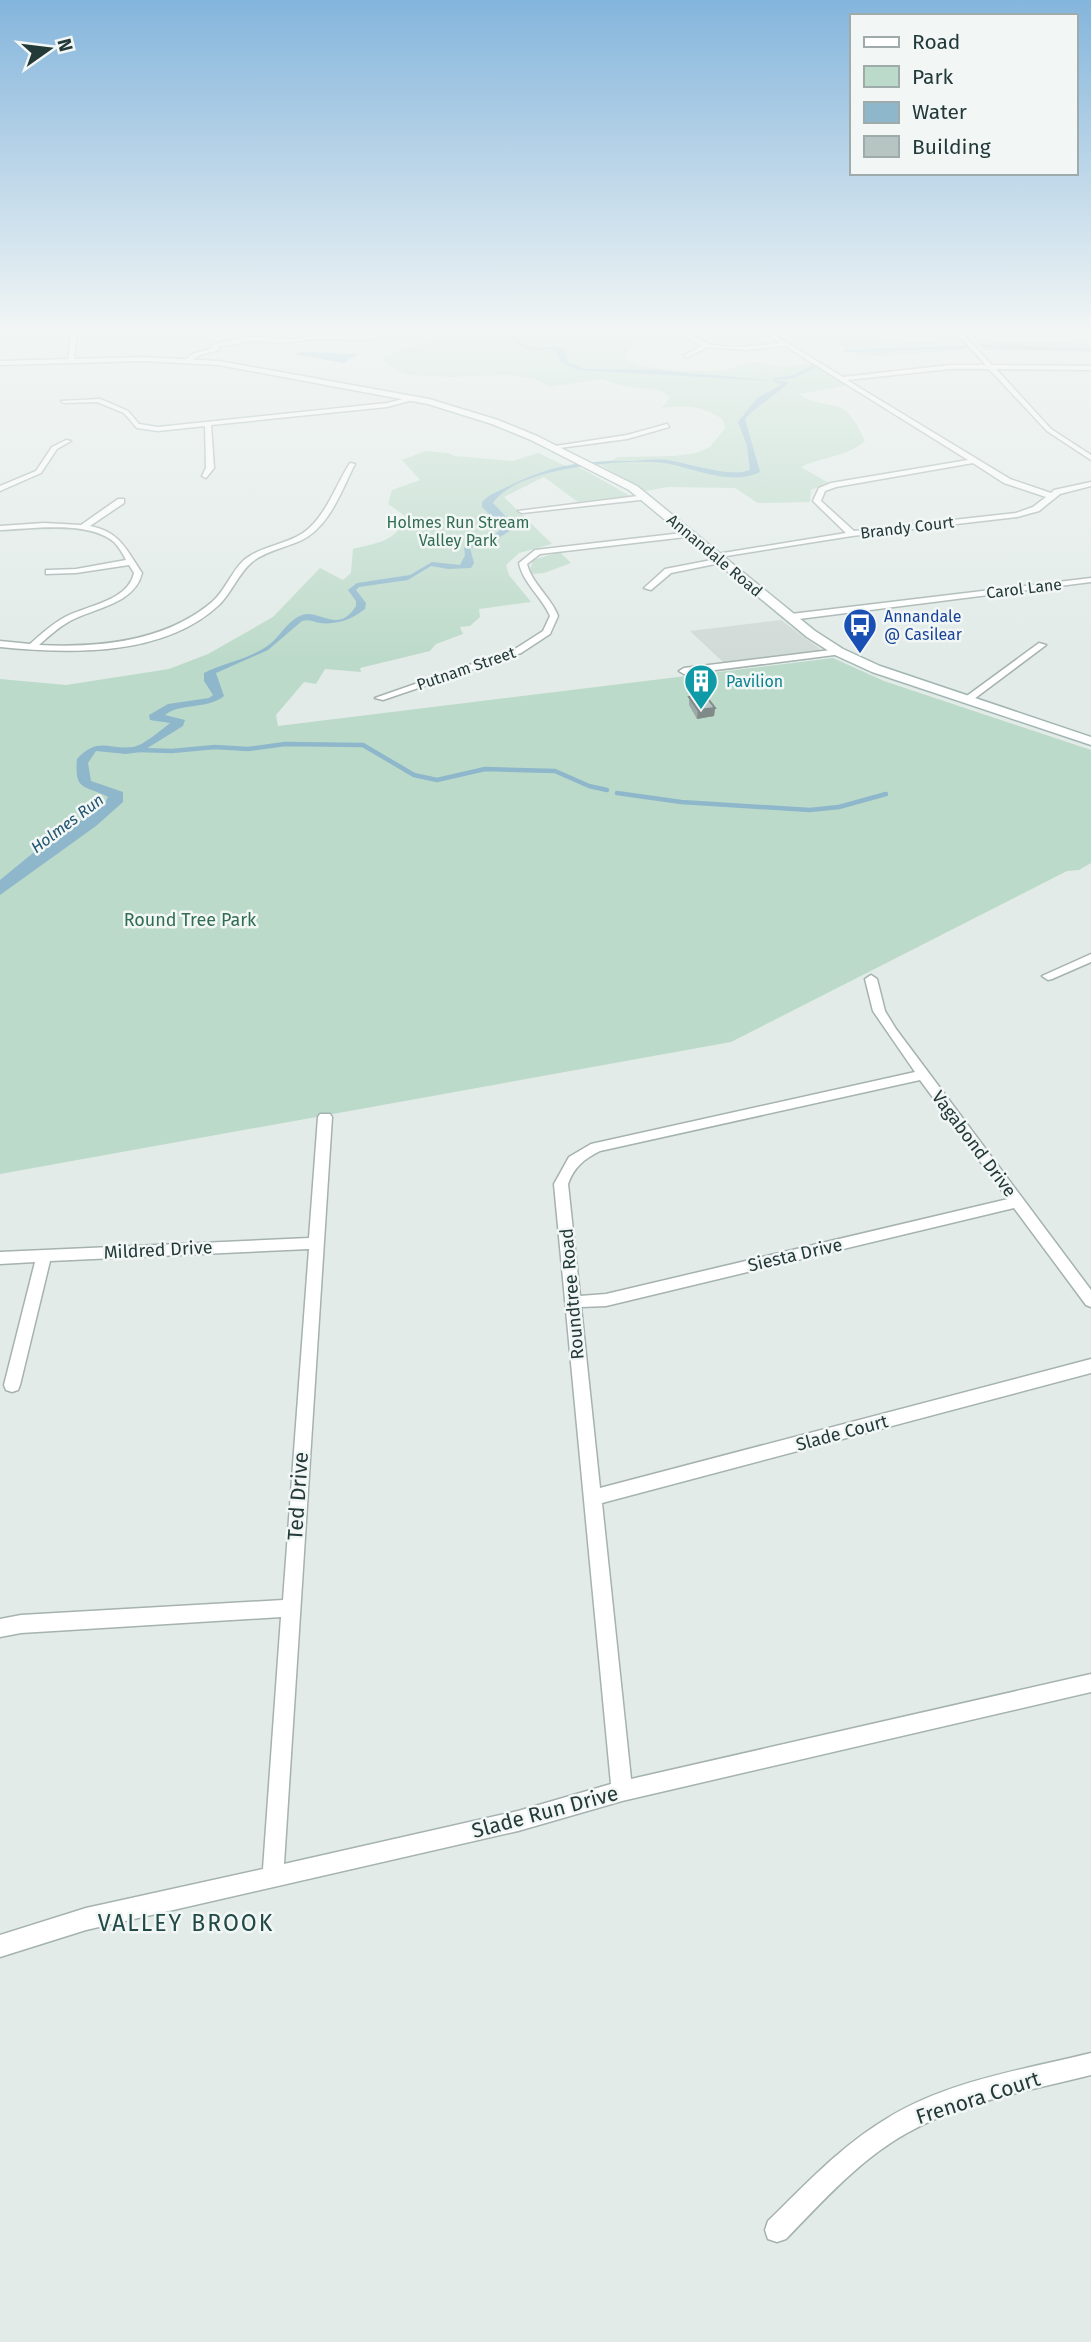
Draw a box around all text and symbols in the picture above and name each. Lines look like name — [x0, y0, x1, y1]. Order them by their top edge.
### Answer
north arrow — [14, 14, 84, 84]
legend — [850, 14, 1077, 175]
text: Road — [912, 29, 960, 55]
text: N — [52, 36, 78, 54]
text: Park — [912, 64, 954, 90]
text: Water — [912, 99, 967, 125]
text: Building — [912, 134, 991, 160]
street label: Annandale Road — [663, 510, 766, 601]
street label: Brandy Court — [859, 512, 955, 543]
park label: Holmes Run Stream Valley Park — [387, 513, 529, 550]
street label: Carol Lane — [985, 574, 1063, 603]
bus stop icon: Annandale @ Casilear — [841, 606, 879, 655]
place label: Annandale @ Casilear — [884, 607, 963, 644]
street label: Putnam Street — [414, 643, 518, 694]
building icon: Pavilion — [682, 662, 720, 711]
place label: Pavilion — [726, 672, 783, 691]
water label: Holmes Run — [27, 790, 107, 857]
park label: Round Tree Park — [124, 909, 257, 931]
street label: Vagabond Drive — [927, 1087, 1021, 1201]
street label: Roundtree Road — [555, 1227, 589, 1361]
street label: Siesta Drive — [746, 1233, 844, 1277]
street label: Mildred Drive — [103, 1236, 213, 1264]
street label: Slade Court — [794, 1410, 891, 1456]
street label: Ted Drive — [282, 1451, 314, 1541]
street label: Slade Run Drive — [469, 1780, 621, 1844]
district label: VALLEY BROOK — [98, 1909, 274, 1937]
street label: Frenora Court — [913, 2066, 1044, 2130]

